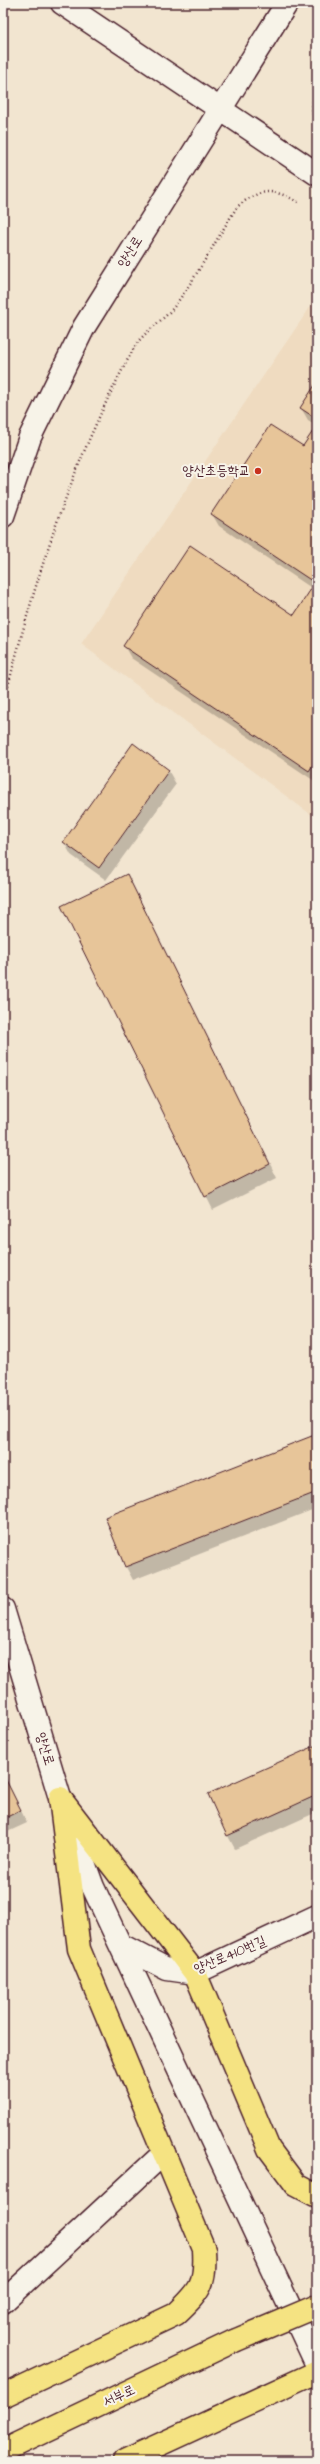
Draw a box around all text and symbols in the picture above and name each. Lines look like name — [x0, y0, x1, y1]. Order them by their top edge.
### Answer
street label: 양산로 — [113, 232, 147, 272]
place label: 양산초등학교 — [182, 461, 250, 481]
marker: 양산초등학교 — [253, 466, 263, 476]
street label: 양산로 — [30, 1730, 60, 1768]
street label: 양산로410번길 — [191, 1931, 270, 1979]
street label: 서부로 — [99, 2380, 139, 2412]

